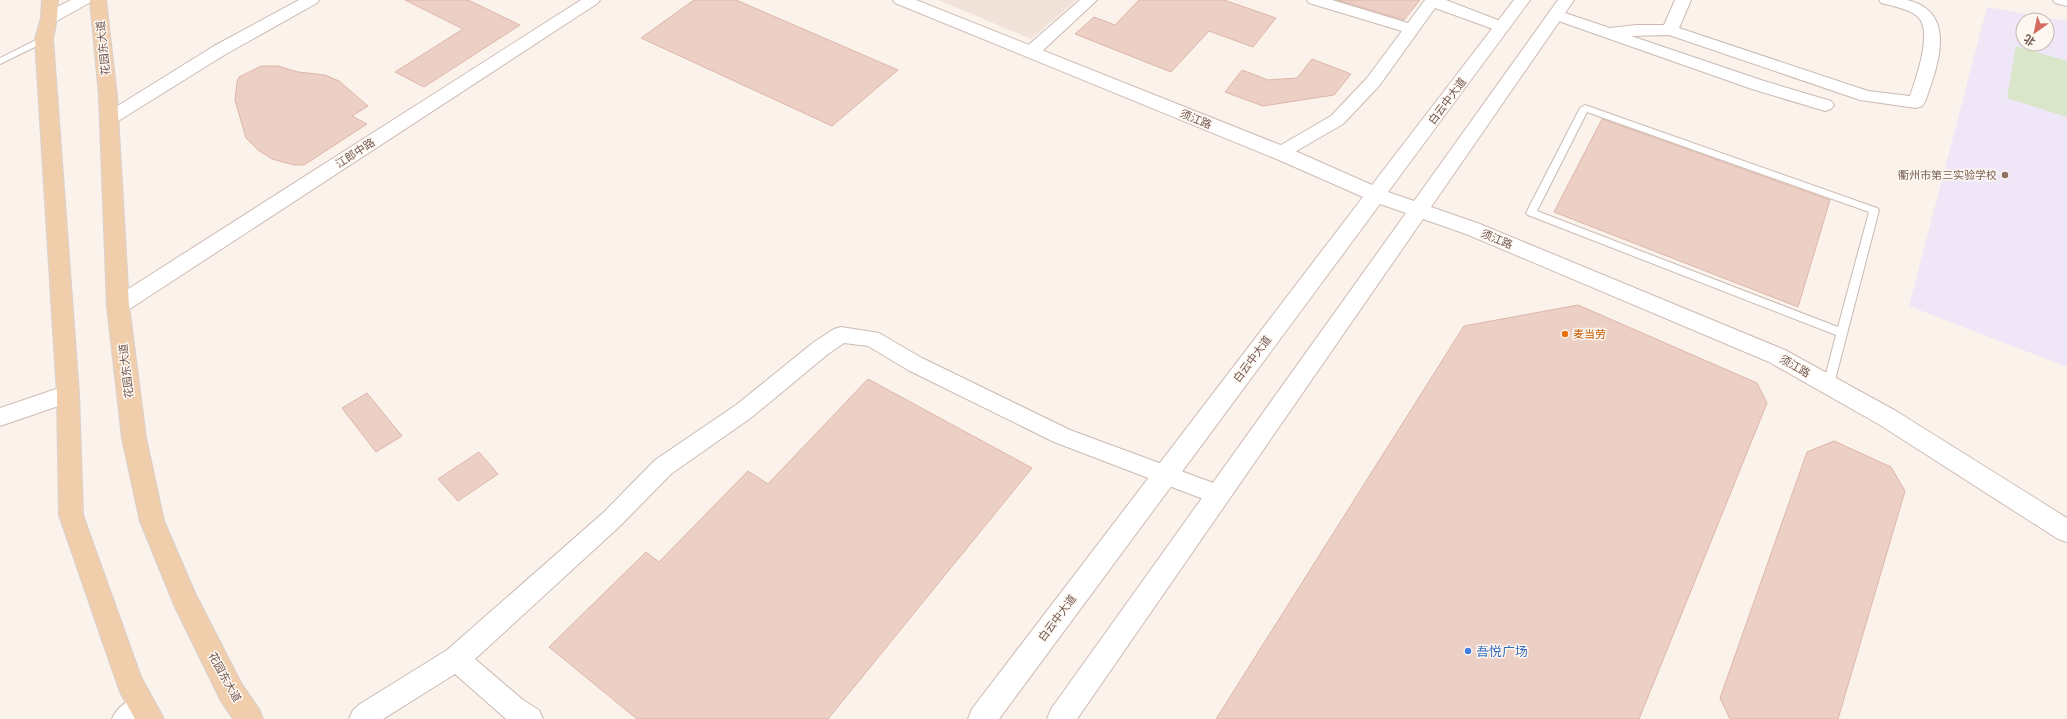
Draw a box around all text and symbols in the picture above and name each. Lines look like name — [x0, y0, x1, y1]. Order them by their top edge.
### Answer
north arrow — [2015, 12, 2055, 52]
street label: 花园东大道 — [93, 20, 113, 76]
text: 北 — [2021, 32, 2038, 49]
street label: 白云中大道 — [1425, 75, 1469, 127]
street label: 须江路 — [1178, 106, 1214, 132]
street label: 江郎中路 — [333, 135, 377, 171]
place label: 衢州市第三实验学校 — [1898, 168, 1997, 182]
marker: 衢州市第三实验学校 — [2000, 170, 2010, 180]
street label: 须江路 — [1479, 226, 1515, 252]
place label: 麦当劳 — [1573, 327, 1606, 341]
marker: 麦当劳 — [1560, 329, 1570, 339]
street label: 白云中大道 — [1230, 333, 1274, 385]
street label: 花园东大道 — [116, 343, 136, 399]
street label: 须江路 — [1777, 352, 1813, 380]
street label: 白云中大道 — [1035, 592, 1079, 644]
place label: 吾悦广场 — [1476, 643, 1528, 660]
marker: 吾悦广场 — [1463, 646, 1473, 656]
street label: 花园东大道 — [206, 650, 244, 704]

